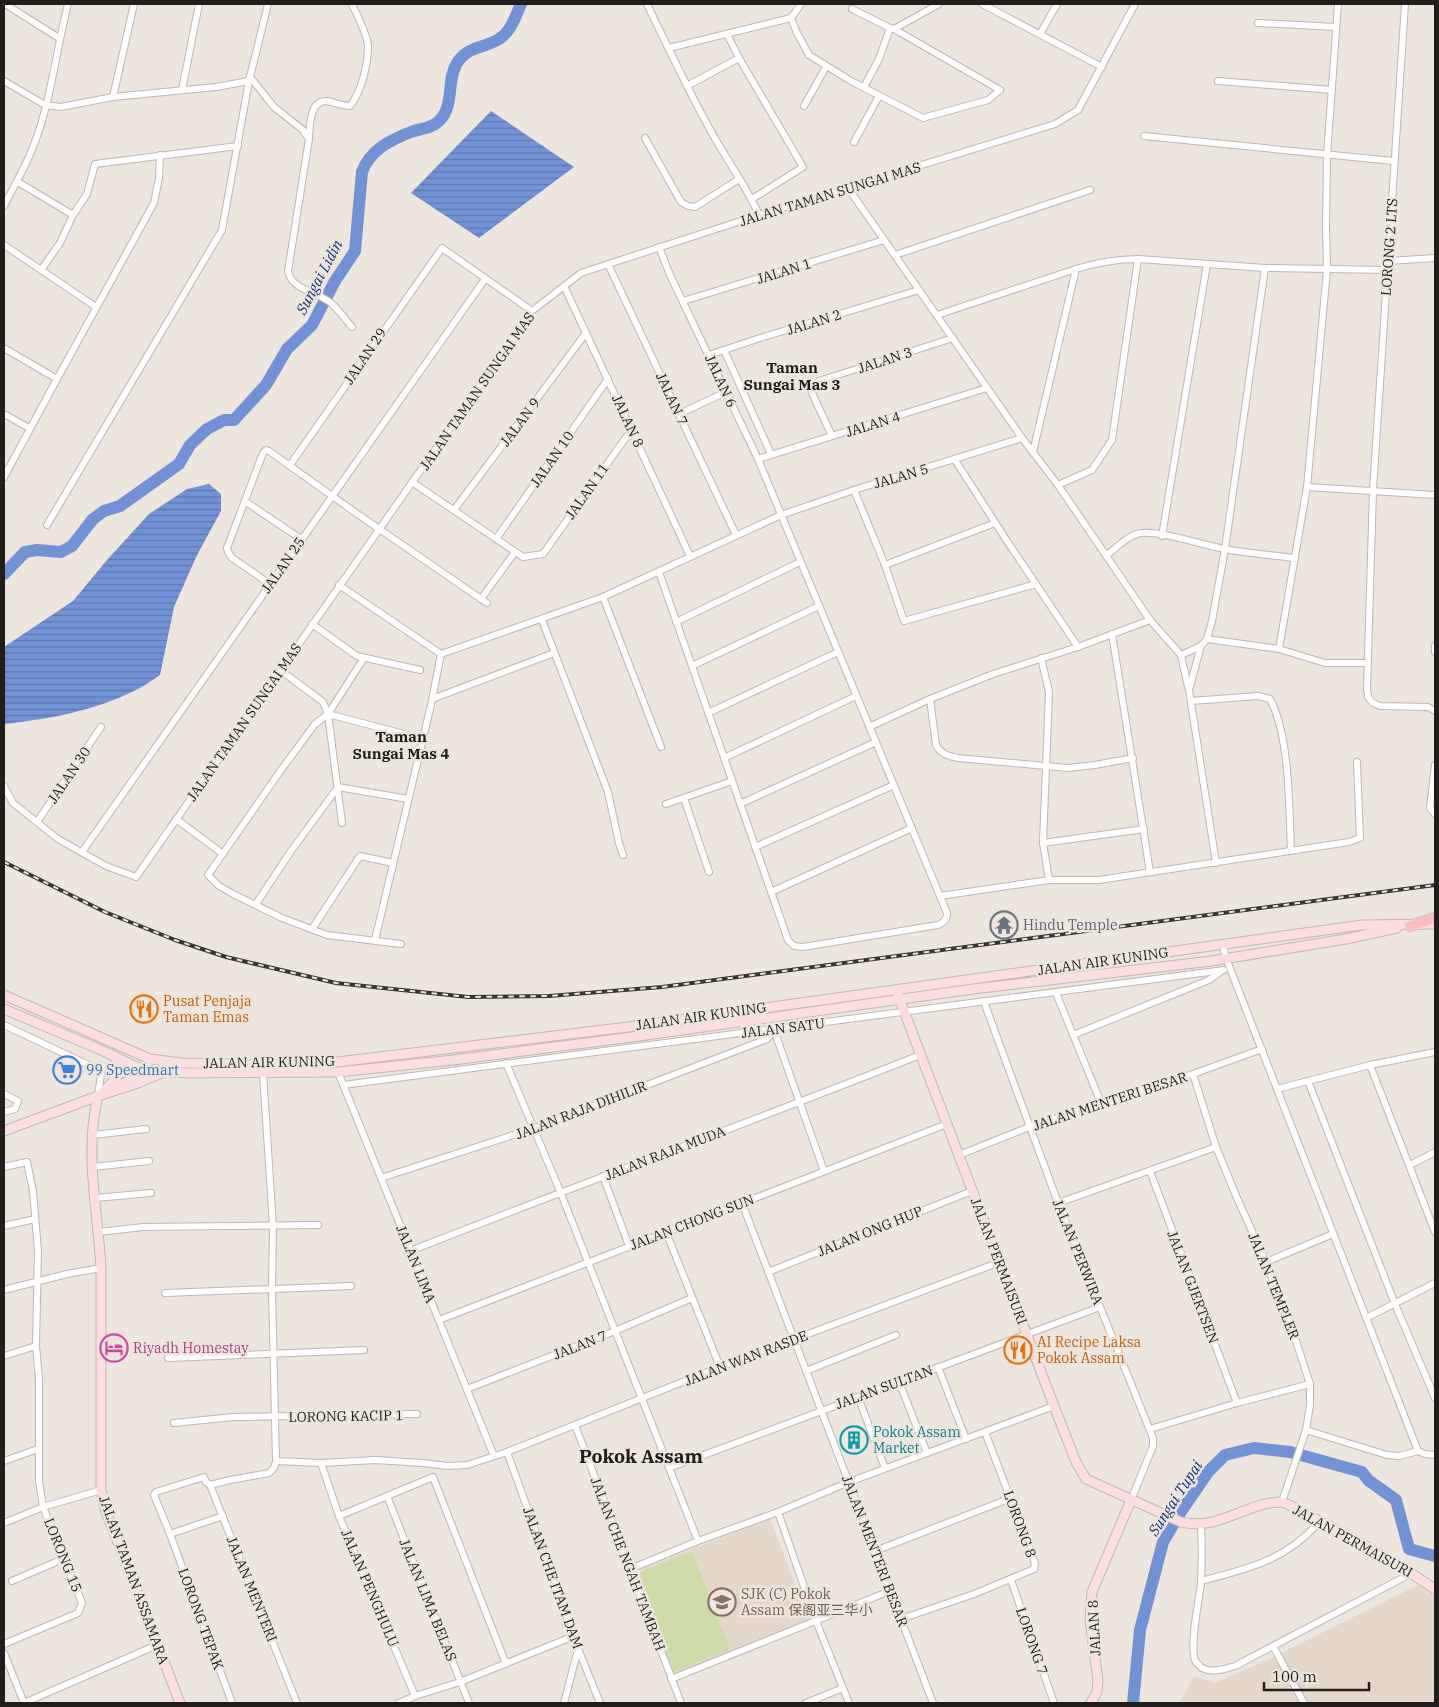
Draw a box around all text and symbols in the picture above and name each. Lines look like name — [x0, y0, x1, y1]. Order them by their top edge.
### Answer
street label: JALAN TAMAN SUNGAI MAS — [737, 158, 923, 230]
street label: LORONG 2 LTS — [1377, 198, 1401, 296]
water label: Sungai Lidin — [291, 236, 347, 319]
street label: JALAN 1 — [754, 254, 814, 288]
street label: JALAN 2 — [784, 305, 844, 339]
street label: JALAN TAMAN SUNGAI MAS — [415, 308, 539, 474]
street label: JALAN 29 — [339, 324, 391, 388]
street label: JALAN 3 — [855, 343, 915, 377]
street label: JALAN 6 — [701, 352, 741, 410]
district label: Taman Sungai Mas 3 — [744, 358, 840, 394]
street label: JALAN 7 — [652, 370, 692, 428]
street label: JALAN 8 — [608, 392, 648, 450]
street label: JALAN 9 — [496, 394, 544, 450]
street label: JALAN 4 — [843, 407, 903, 441]
street label: JALAN 10 — [526, 427, 578, 491]
street label: JALAN 11 — [561, 459, 613, 523]
street label: JALAN 5 — [871, 460, 931, 492]
street label: JALAN 25 — [257, 533, 309, 597]
street label: JALAN TAMAN SUNGAI MAS — [182, 639, 306, 805]
district label: Taman Sungai Mas 4 — [353, 727, 449, 763]
street label: JALAN 30 — [43, 743, 95, 807]
temple icon: Hindu Temple — [989, 910, 1019, 940]
place label: Hindu Temple — [1023, 916, 1117, 934]
street label: JALAN AIR KUNING — [1036, 943, 1170, 979]
place label: Pusat Penjaja Taman Emas — [163, 992, 252, 1026]
restaurant icon: Pusat Penjaja Taman Emas — [129, 994, 159, 1024]
street label: JALAN AIR KUNING — [634, 998, 768, 1034]
street label: JALAN SATU — [740, 1014, 826, 1042]
street label: JALAN AIR KUNING — [203, 1052, 335, 1072]
supermarket icon: 99 Speedmart — [52, 1055, 82, 1085]
place label: 99 Speedmart — [86, 1061, 179, 1079]
street label: JALAN MENTERI BESAR — [1031, 1067, 1190, 1134]
street label: JALAN RAJA DIHILIR — [513, 1076, 650, 1143]
street label: JALAN RAJA MUDA — [602, 1122, 728, 1184]
street label: JALAN CHONG SUN — [627, 1190, 757, 1254]
street label: JALAN PERMAISURI — [967, 1195, 1032, 1327]
street label: JALAN PERWIRA — [1049, 1197, 1108, 1308]
street label: JALAN ONG HUP — [815, 1202, 926, 1260]
street label: JALAN LIMA — [392, 1222, 440, 1306]
street label: JALAN GJERTSEN — [1163, 1228, 1223, 1346]
street label: JALAN TEMPLER — [1244, 1230, 1304, 1343]
street label: JALAN WAN RASDE — [682, 1326, 810, 1390]
street label: JALAN 7 — [551, 1327, 609, 1363]
hotel icon: Riyadh Homestay — [99, 1333, 129, 1363]
place label: AI Recipe Laksa Pokok Assam — [1037, 1333, 1141, 1367]
restaurant icon: AI Recipe Laksa Pokok Assam — [1003, 1335, 1033, 1365]
place label: Riyadh Homestay — [133, 1339, 249, 1357]
street label: JALAN SULTAN — [833, 1361, 935, 1413]
street label: LORONG KACIP 1 — [288, 1406, 404, 1426]
place label: Pokok Assam Market — [873, 1423, 961, 1457]
building icon: Pokok Assam Market — [839, 1425, 869, 1455]
district label: Pokok Assam — [579, 1444, 703, 1468]
water label: Sungai Tupai — [1143, 1456, 1207, 1540]
street label: JALAN MENTERI BESAR — [838, 1473, 912, 1630]
street label: JALAN CHE NGAH TAMBAH — [586, 1475, 670, 1653]
street label: LORONG 8 — [1000, 1488, 1040, 1560]
street label: JALAN TAMAN ASSAMARA — [95, 1493, 173, 1667]
street label: JALAN PERMAISURI — [1290, 1501, 1416, 1582]
street label: JALAN CHE ITAM DAM — [519, 1505, 587, 1651]
street label: LORONG 15 — [40, 1515, 86, 1595]
street label: JALAN PENGHULU — [337, 1527, 403, 1649]
street label: JALAN MENTERI — [223, 1534, 281, 1645]
street label: JALAN LIMA BELAS — [395, 1536, 461, 1664]
street label: LORONG TEPAK — [174, 1565, 228, 1673]
place label: SJK (C) Pokok Assam 保阁亚三华小 — [741, 1585, 872, 1619]
school or university icon: SJK (C) Pokok Assam 保阁亚三华小 — [707, 1587, 737, 1617]
street label: JALAN 8 — [1084, 1599, 1104, 1657]
street label: LORONG 7 — [1012, 1605, 1052, 1677]
scale bar — [1264, 1660, 1369, 1692]
text: 100 m — [1272, 1667, 1317, 1686]

